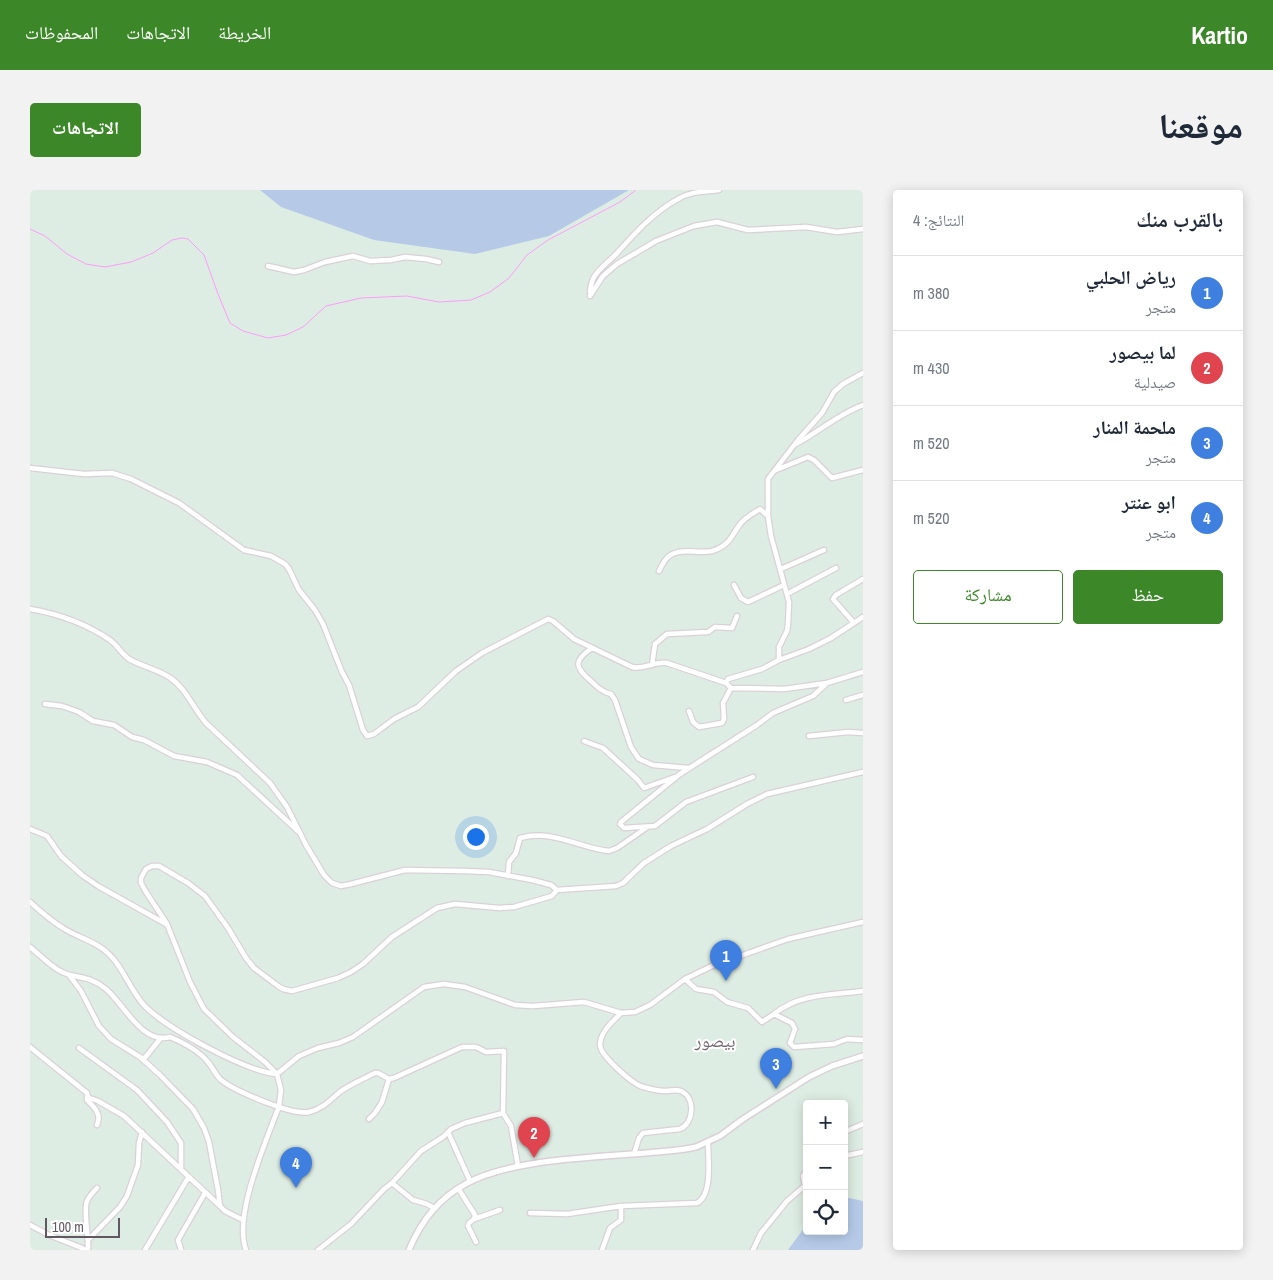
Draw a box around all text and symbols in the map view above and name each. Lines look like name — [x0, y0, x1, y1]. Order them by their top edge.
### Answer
text: Kartio — [1191, 19, 1248, 51]
text: المحفوظات — [25, 20, 98, 45]
text: الاتجاهات — [126, 20, 190, 45]
text: الخريطة — [218, 20, 271, 45]
text: موقعنا — [1158, 102, 1243, 149]
button: الاتجاهات — [30, 103, 141, 157]
text: بالقرب منك — [1136, 205, 1223, 234]
text: النتائج: 4 — [913, 209, 964, 231]
text: رياض الحلبي — [1086, 264, 1176, 290]
text: 380 m — [913, 282, 949, 304]
text: 1 — [1203, 282, 1211, 304]
text: متجر — [1146, 296, 1176, 318]
text: لما بيصور — [1110, 339, 1176, 365]
text: 430 m — [913, 357, 949, 379]
text: 2 — [1203, 357, 1211, 379]
text: صيدلية — [1134, 371, 1176, 393]
text: ملحمة المنار — [1093, 414, 1176, 440]
text: 520 m — [913, 432, 949, 454]
text: 3 — [1203, 432, 1211, 454]
text: متجر — [1146, 446, 1176, 468]
text: ابو عنتر — [1122, 489, 1176, 515]
text: 520 m — [913, 507, 949, 529]
text: 4 — [1203, 507, 1211, 529]
text: متجر — [1146, 521, 1176, 543]
button: مشاركة — [913, 570, 1063, 624]
button: حفظ — [1073, 570, 1223, 624]
your location — [463, 824, 489, 850]
pin: 1 — [710, 940, 742, 981]
district label: بيصور — [694, 1028, 735, 1053]
pin: 3 — [760, 1048, 792, 1089]
map controls — [803, 1100, 848, 1235]
button: + — [803, 1100, 848, 1145]
pin: 2 — [518, 1117, 550, 1158]
button: − — [803, 1145, 848, 1190]
pin: 4 — [280, 1147, 312, 1188]
button: locate — [803, 1190, 848, 1235]
scale bar — [45, 1215, 120, 1238]
text: 100 m — [52, 1218, 84, 1236]

